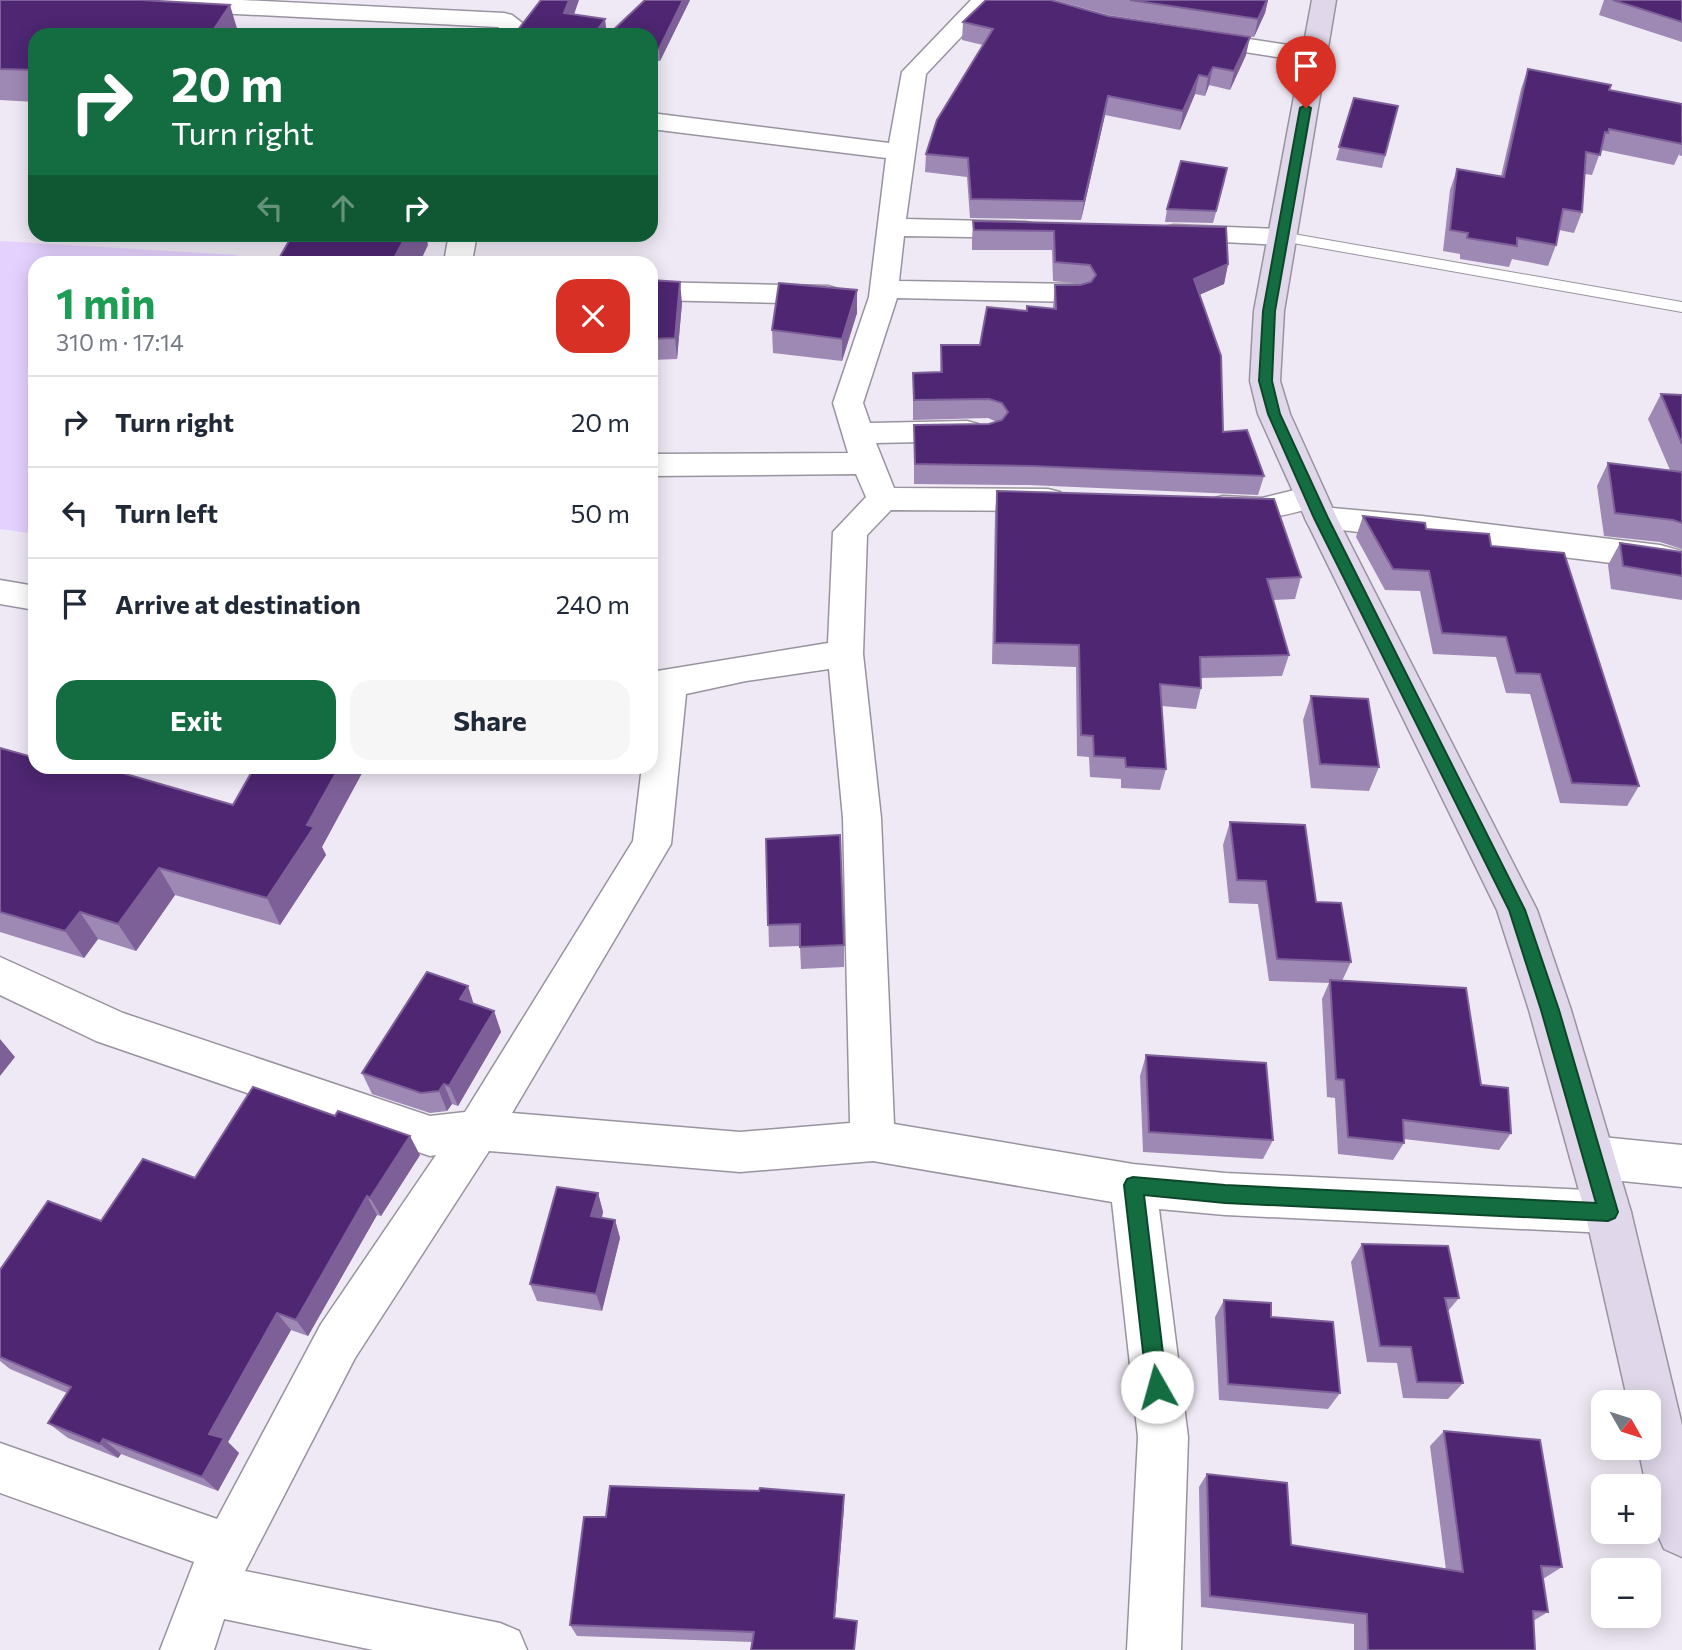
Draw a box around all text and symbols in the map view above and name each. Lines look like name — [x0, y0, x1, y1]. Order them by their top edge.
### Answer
pin — [1276, 36, 1336, 108]
icon: arrive — [1287, 47, 1325, 85]
text: 20 m — [171, 52, 283, 112]
icon: right — [56, 56, 147, 147]
text: Turn right — [171, 112, 314, 152]
icon: left — [251, 189, 289, 227]
icon: ahead — [324, 189, 362, 227]
icon: right — [397, 189, 435, 227]
text: 1 min — [56, 276, 156, 328]
button: close — [556, 279, 630, 353]
text: 310 m · 17:14 — [56, 328, 184, 356]
icon: right — [56, 403, 94, 441]
text: Turn right — [115, 406, 234, 437]
text: 20 m — [571, 406, 630, 437]
icon: left — [56, 494, 94, 532]
text: Turn left — [115, 497, 218, 528]
text: 50 m — [570, 497, 630, 528]
icon: arrive — [56, 585, 94, 623]
text: Arrive at destination — [115, 588, 361, 619]
text: 240 m — [556, 588, 630, 619]
button: Exit — [56, 680, 336, 760]
button: Share — [350, 680, 630, 760]
position arrow — [1120, 1350, 1194, 1424]
north arrow — [1591, 1390, 1661, 1460]
map controls — [1591, 1390, 1661, 1628]
button: + — [1591, 1474, 1661, 1544]
button: − — [1591, 1558, 1661, 1628]

